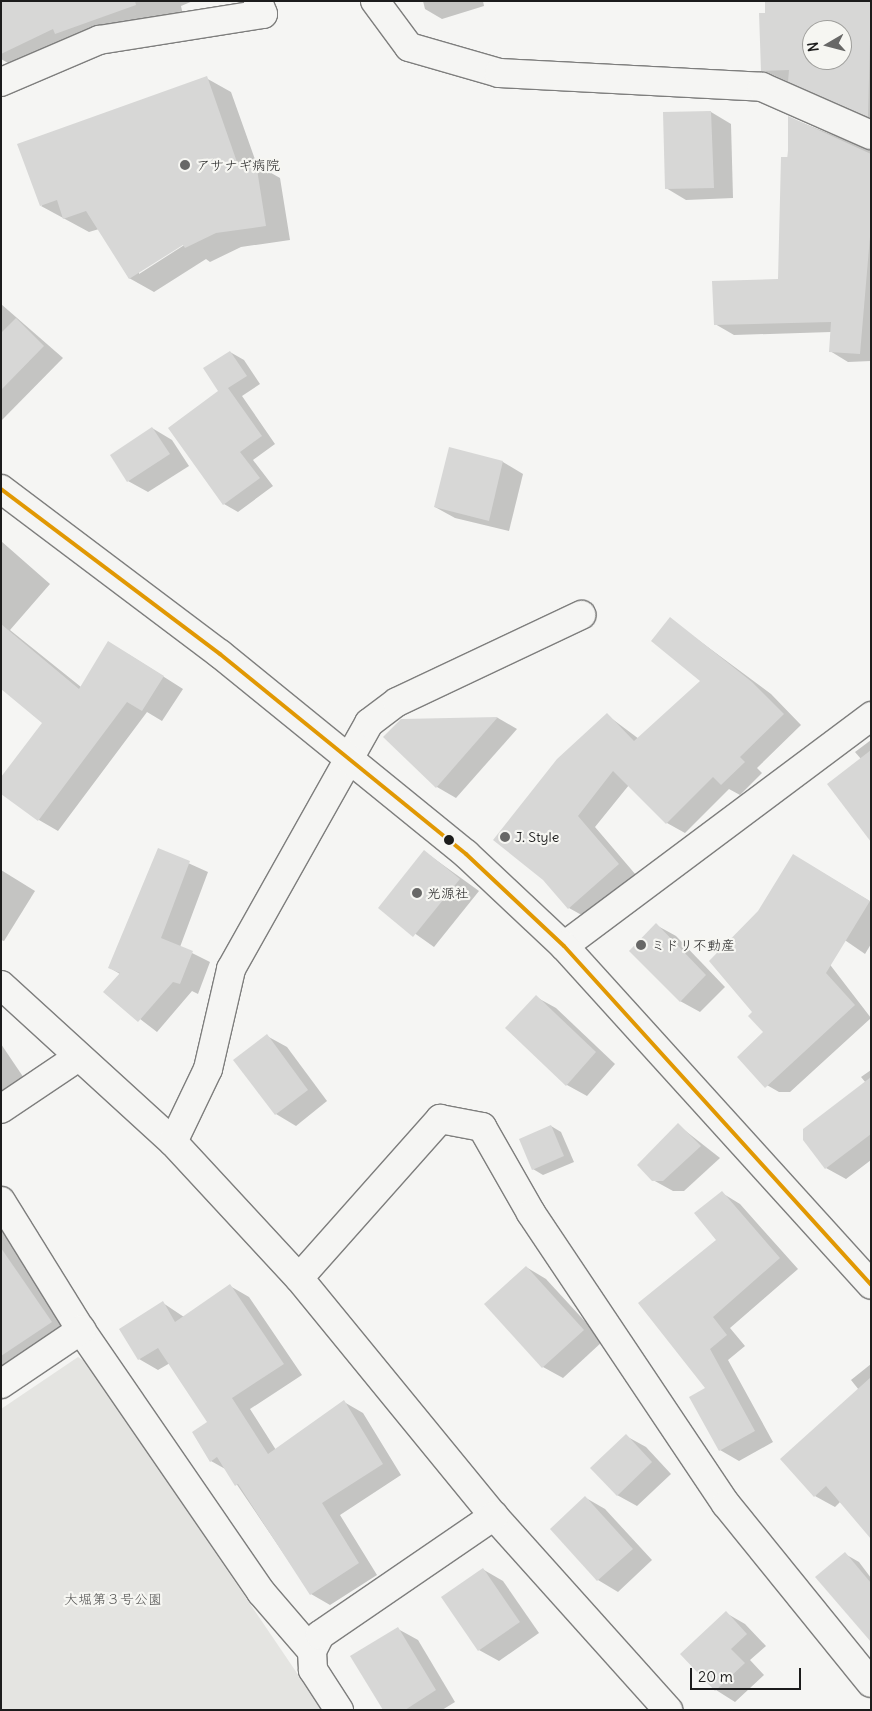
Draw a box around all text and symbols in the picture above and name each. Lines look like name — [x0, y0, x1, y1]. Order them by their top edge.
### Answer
north arrow — [802, 20, 852, 70]
text: N — [804, 41, 823, 53]
place label: アサナギ病院 — [196, 157, 280, 173]
marker: アサナギ病院 — [178, 158, 192, 172]
place label: J. Style — [515, 829, 559, 845]
marker: J. Style — [499, 831, 511, 843]
unlabelled marker — [444, 835, 454, 845]
place label: 光源社 — [427, 885, 469, 901]
marker: 光源社 — [411, 887, 423, 899]
place label: ミドリ不動産 — [651, 937, 735, 953]
marker: ミドリ不動産 — [635, 939, 647, 951]
park label: 大堀第３号公園 — [64, 1591, 162, 1607]
scale bar — [692, 1658, 803, 1690]
text: 20 m — [698, 1667, 733, 1686]

